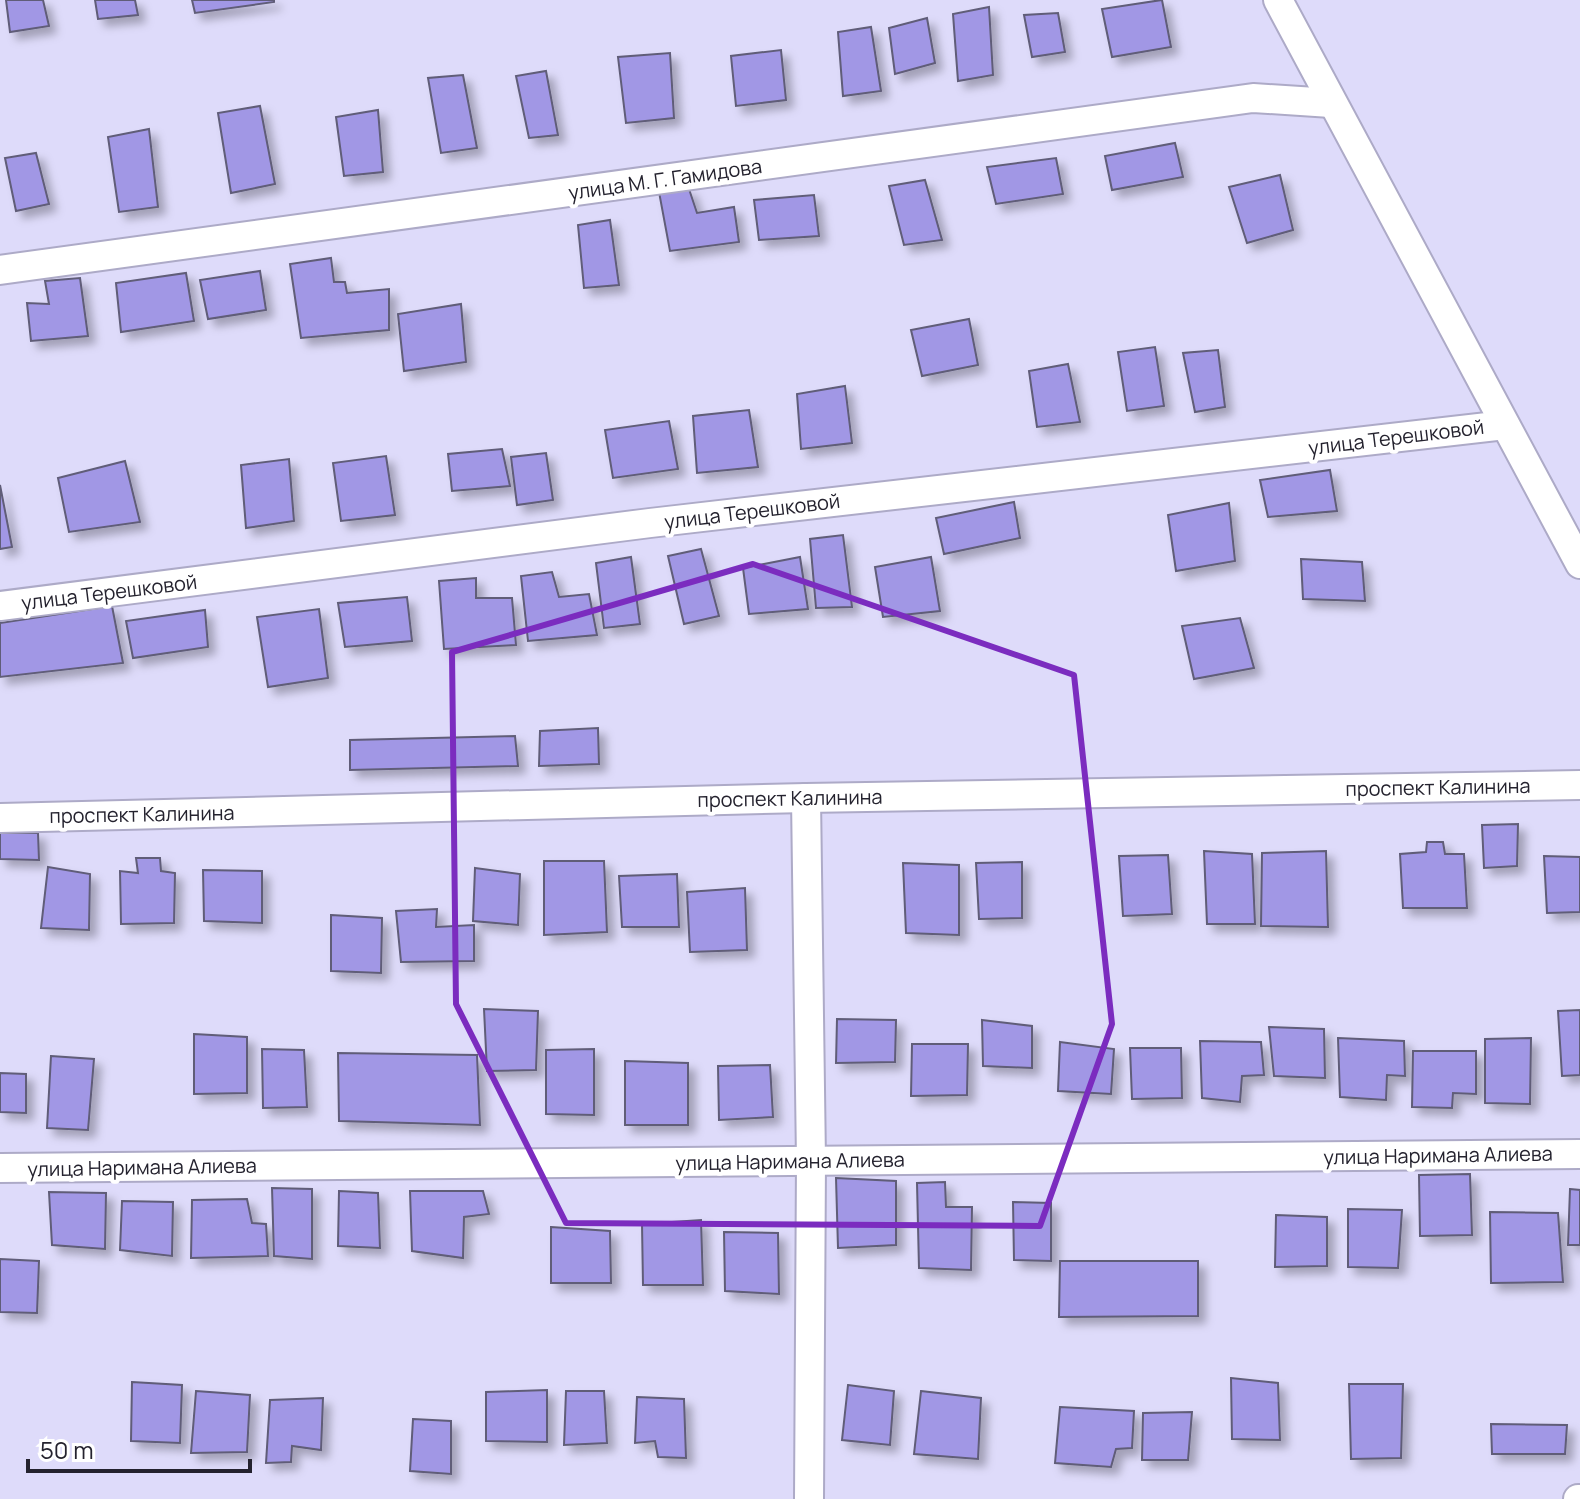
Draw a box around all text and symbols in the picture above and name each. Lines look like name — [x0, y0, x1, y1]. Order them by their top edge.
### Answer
street label: улица М. Г. Гамидова — [566, 152, 764, 206]
street label: улица Терешковой — [1307, 413, 1485, 461]
street label: улица Терешковой — [663, 487, 841, 535]
street label: улица Терешковой — [20, 568, 198, 616]
street label: проспект Калинина — [1345, 772, 1531, 802]
street label: проспект Калинина — [697, 783, 883, 813]
street label: проспект Калинина — [49, 799, 235, 829]
street label: улица Наримана Алиева — [1323, 1139, 1553, 1171]
street label: улица Наримана Алиева — [675, 1145, 905, 1177]
street label: улица Наримана Алиева — [27, 1151, 257, 1183]
scale bar — [28, 1423, 250, 1473]
text: 50 m — [40, 1433, 94, 1466]

